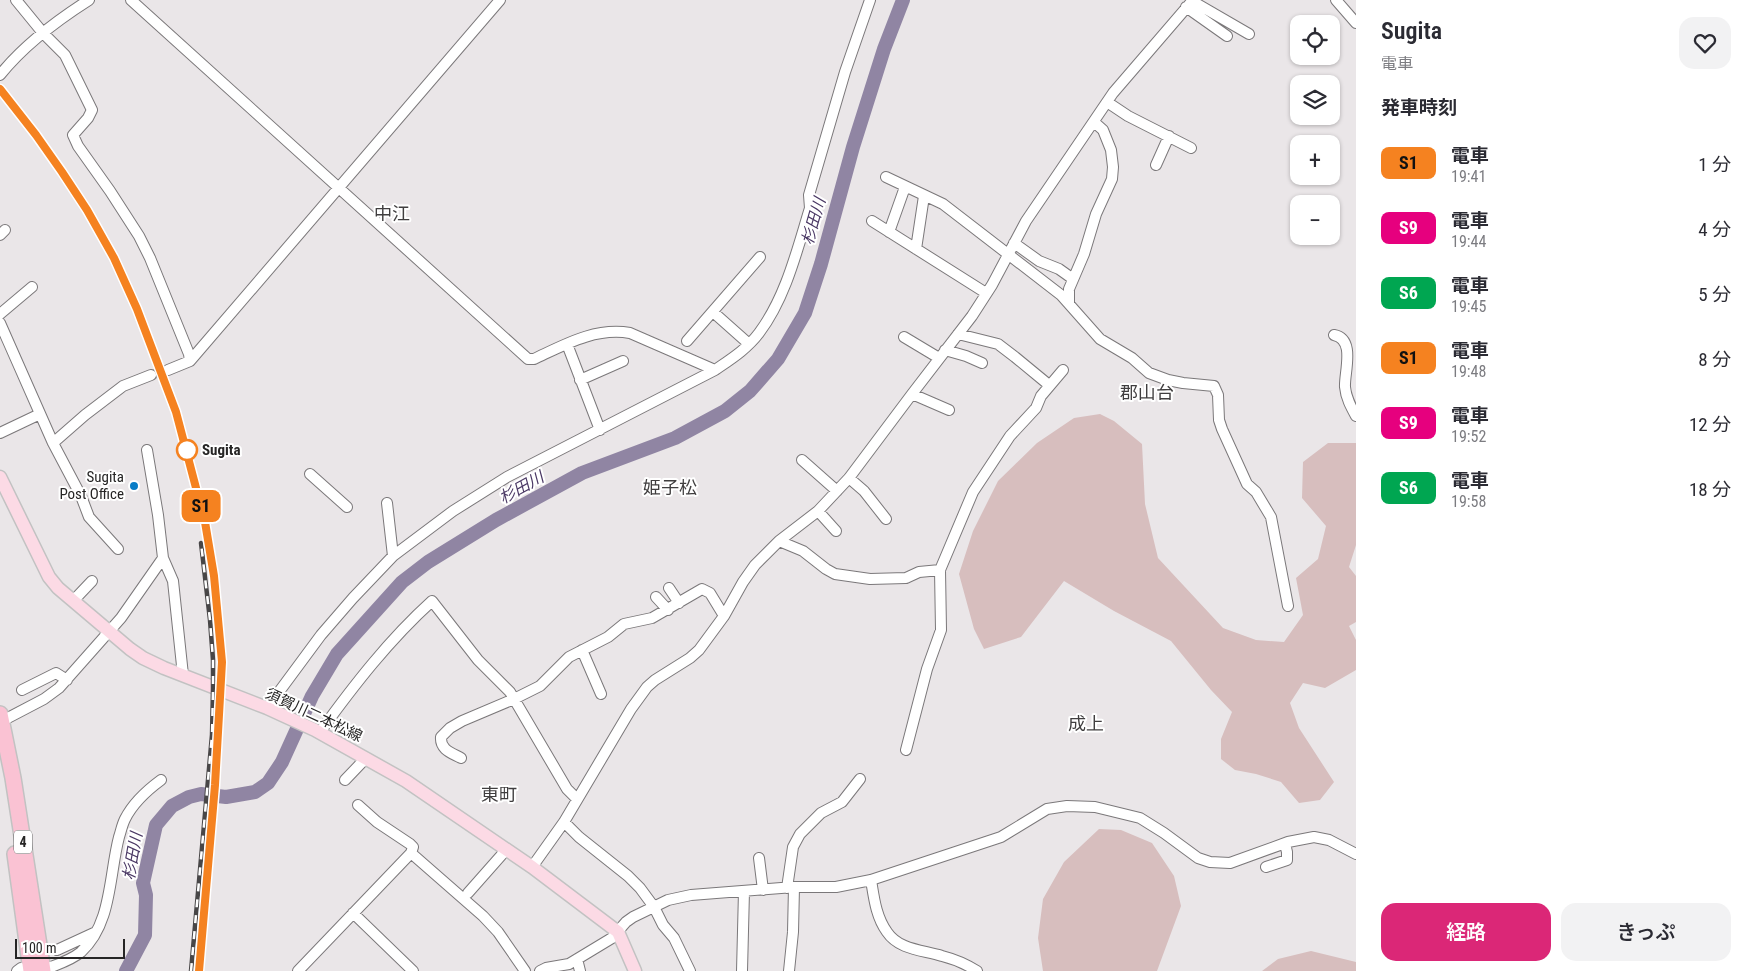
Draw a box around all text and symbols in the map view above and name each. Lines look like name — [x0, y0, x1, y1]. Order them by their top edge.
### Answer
map controls — [1290, 15, 1340, 245]
button: locate — [1290, 15, 1340, 65]
text: Sugita — [1381, 17, 1442, 45]
button: heart — [1679, 17, 1731, 69]
text: 電車 — [1381, 54, 1413, 73]
button: layers — [1290, 75, 1340, 125]
text: 発車時刻 — [1381, 96, 1457, 119]
button: + — [1290, 135, 1340, 185]
text: 電車 — [1451, 144, 1489, 167]
text: S1 — [1399, 152, 1418, 173]
text: 1 分 — [1698, 153, 1731, 176]
text: 19:41 — [1451, 167, 1486, 186]
water label: 杉田川 — [798, 194, 830, 247]
button: − — [1290, 195, 1340, 245]
district label: 中江 — [374, 203, 410, 224]
text: 電車 — [1451, 209, 1489, 232]
text: S9 — [1399, 217, 1418, 238]
text: 4 分 — [1698, 218, 1731, 241]
text: 19:44 — [1451, 232, 1486, 251]
text: 電車 — [1451, 274, 1489, 297]
text: S6 — [1399, 282, 1418, 303]
text: 5 分 — [1698, 283, 1731, 306]
text: 19:45 — [1451, 297, 1486, 316]
text: 電車 — [1451, 339, 1489, 362]
text: S1 — [1399, 347, 1418, 368]
text: 8 分 — [1698, 348, 1731, 371]
text: 19:48 — [1451, 362, 1486, 381]
district label: 郡山台 — [1120, 382, 1174, 403]
text: 電車 — [1451, 404, 1489, 427]
text: S9 — [1399, 412, 1418, 433]
text: 12 分 — [1689, 413, 1731, 436]
text: 19:52 — [1451, 427, 1486, 446]
marker: Sugita — [176, 439, 198, 461]
place label: Sugita — [202, 441, 240, 459]
water label: 杉田川 — [496, 467, 549, 507]
place label: Sugita Post Office — [59, 468, 124, 503]
text: 電車 — [1451, 469, 1489, 492]
district label: 姫子松 — [643, 477, 697, 498]
text: S6 — [1399, 477, 1418, 498]
text: 18 分 — [1689, 478, 1731, 501]
marker: Sugita Post Office — [128, 480, 140, 492]
line badge: S1 — [178, 490, 224, 522]
text: 19:58 — [1451, 492, 1486, 511]
text: S1 — [192, 495, 210, 516]
street label: 須賀川二本松線 — [263, 685, 365, 745]
district label: 成上 — [1068, 713, 1104, 734]
district label: 東町 — [481, 784, 517, 805]
water label: 杉田川 — [119, 829, 146, 881]
road number: 4 — [14, 830, 32, 854]
button: 経路 — [1381, 903, 1551, 961]
button: きっぷ — [1561, 903, 1731, 961]
scale bar — [15, 936, 125, 959]
text: 100 m — [22, 940, 57, 956]

